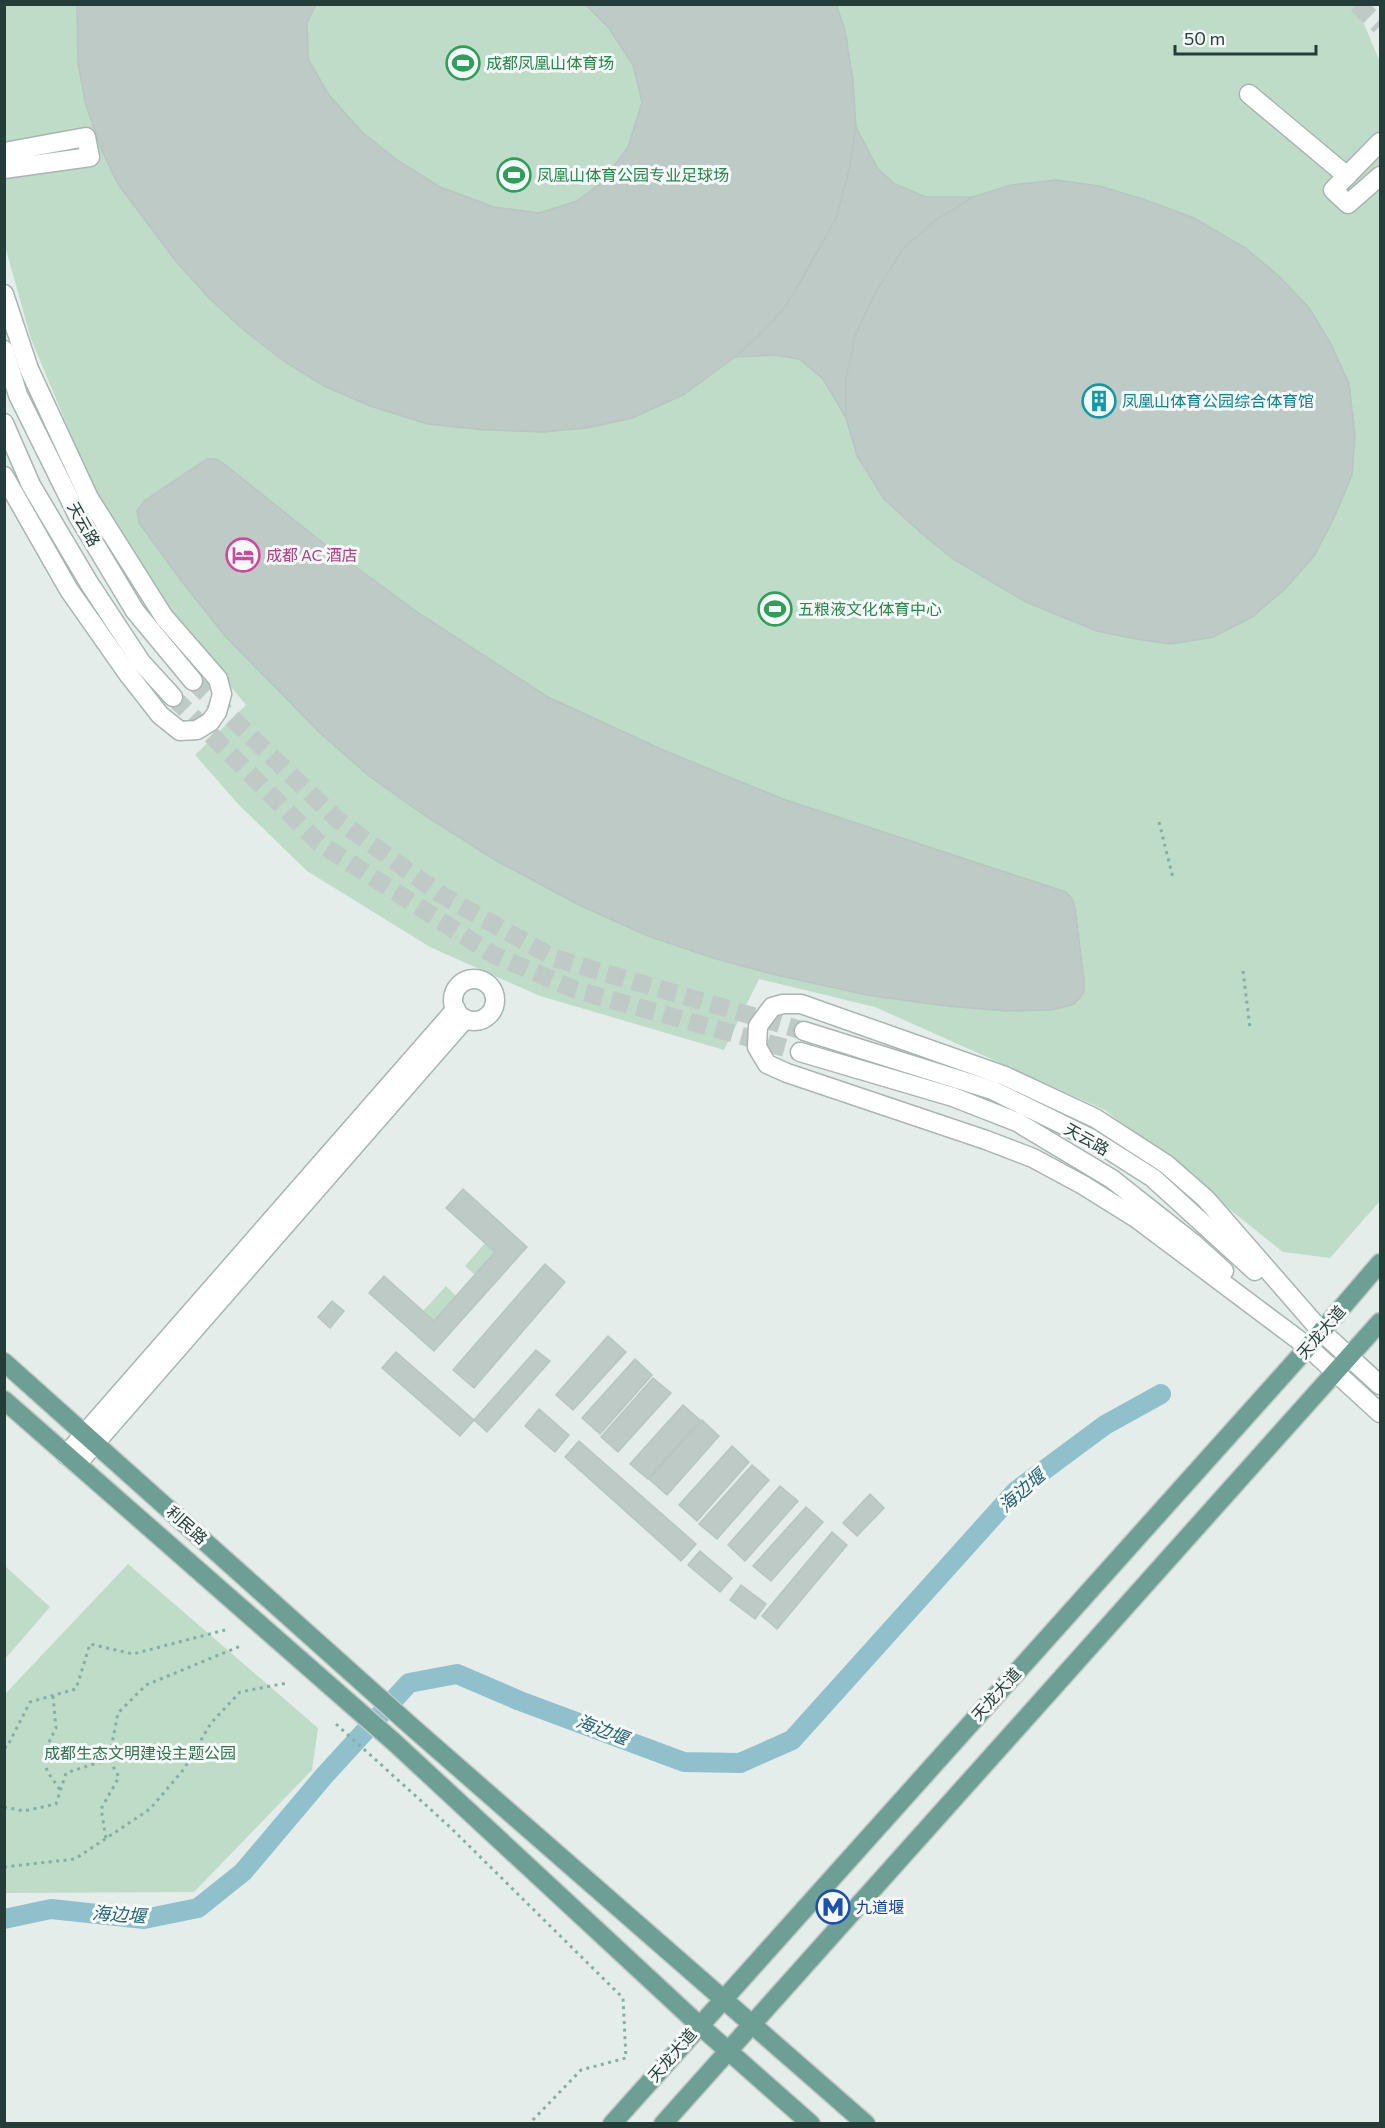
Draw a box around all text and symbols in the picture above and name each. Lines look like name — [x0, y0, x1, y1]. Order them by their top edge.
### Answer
scale bar — [1175, 18, 1316, 56]
text: 50 m — [1184, 27, 1225, 49]
sports icon: 成都凤凰山体育场 — [445, 45, 481, 81]
place label: 成都凤凰山体育场 — [486, 53, 614, 72]
sports icon: 凤凰山体育公园专业足球场 — [496, 157, 532, 193]
place label: 凤凰山体育公园专业足球场 — [537, 165, 729, 184]
building icon: 凤凰山体育公园综合体育馆 — [1081, 383, 1117, 419]
place label: 凤凰山体育公园综合体育馆 — [1122, 391, 1314, 410]
street label: 天云路 — [64, 498, 104, 549]
hotel icon: 成都 AC 酒店 — [225, 537, 261, 573]
place label: 成都 AC 酒店 — [266, 545, 358, 564]
sports icon: 五粮液文化体育中心 — [757, 591, 793, 627]
place label: 五粮液文化体育中心 — [798, 599, 942, 618]
street label: 天云路 — [1062, 1119, 1113, 1159]
street label: 天龙大道 — [1292, 1301, 1349, 1362]
water label: 海边堰 — [994, 1462, 1051, 1516]
street label: 利民路 — [163, 1502, 212, 1548]
street label: 天龙大道 — [967, 1664, 1024, 1724]
water label: 海边堰 — [573, 1709, 634, 1750]
park label: 成都生态文明建设主题公园 — [44, 1743, 236, 1762]
metro station icon: 九道堰 — [815, 1889, 851, 1925]
place label: 九道堰 — [856, 1897, 904, 1916]
water label: 海边堰 — [91, 1901, 150, 1927]
street label: 天龙大道 — [643, 2024, 700, 2085]

